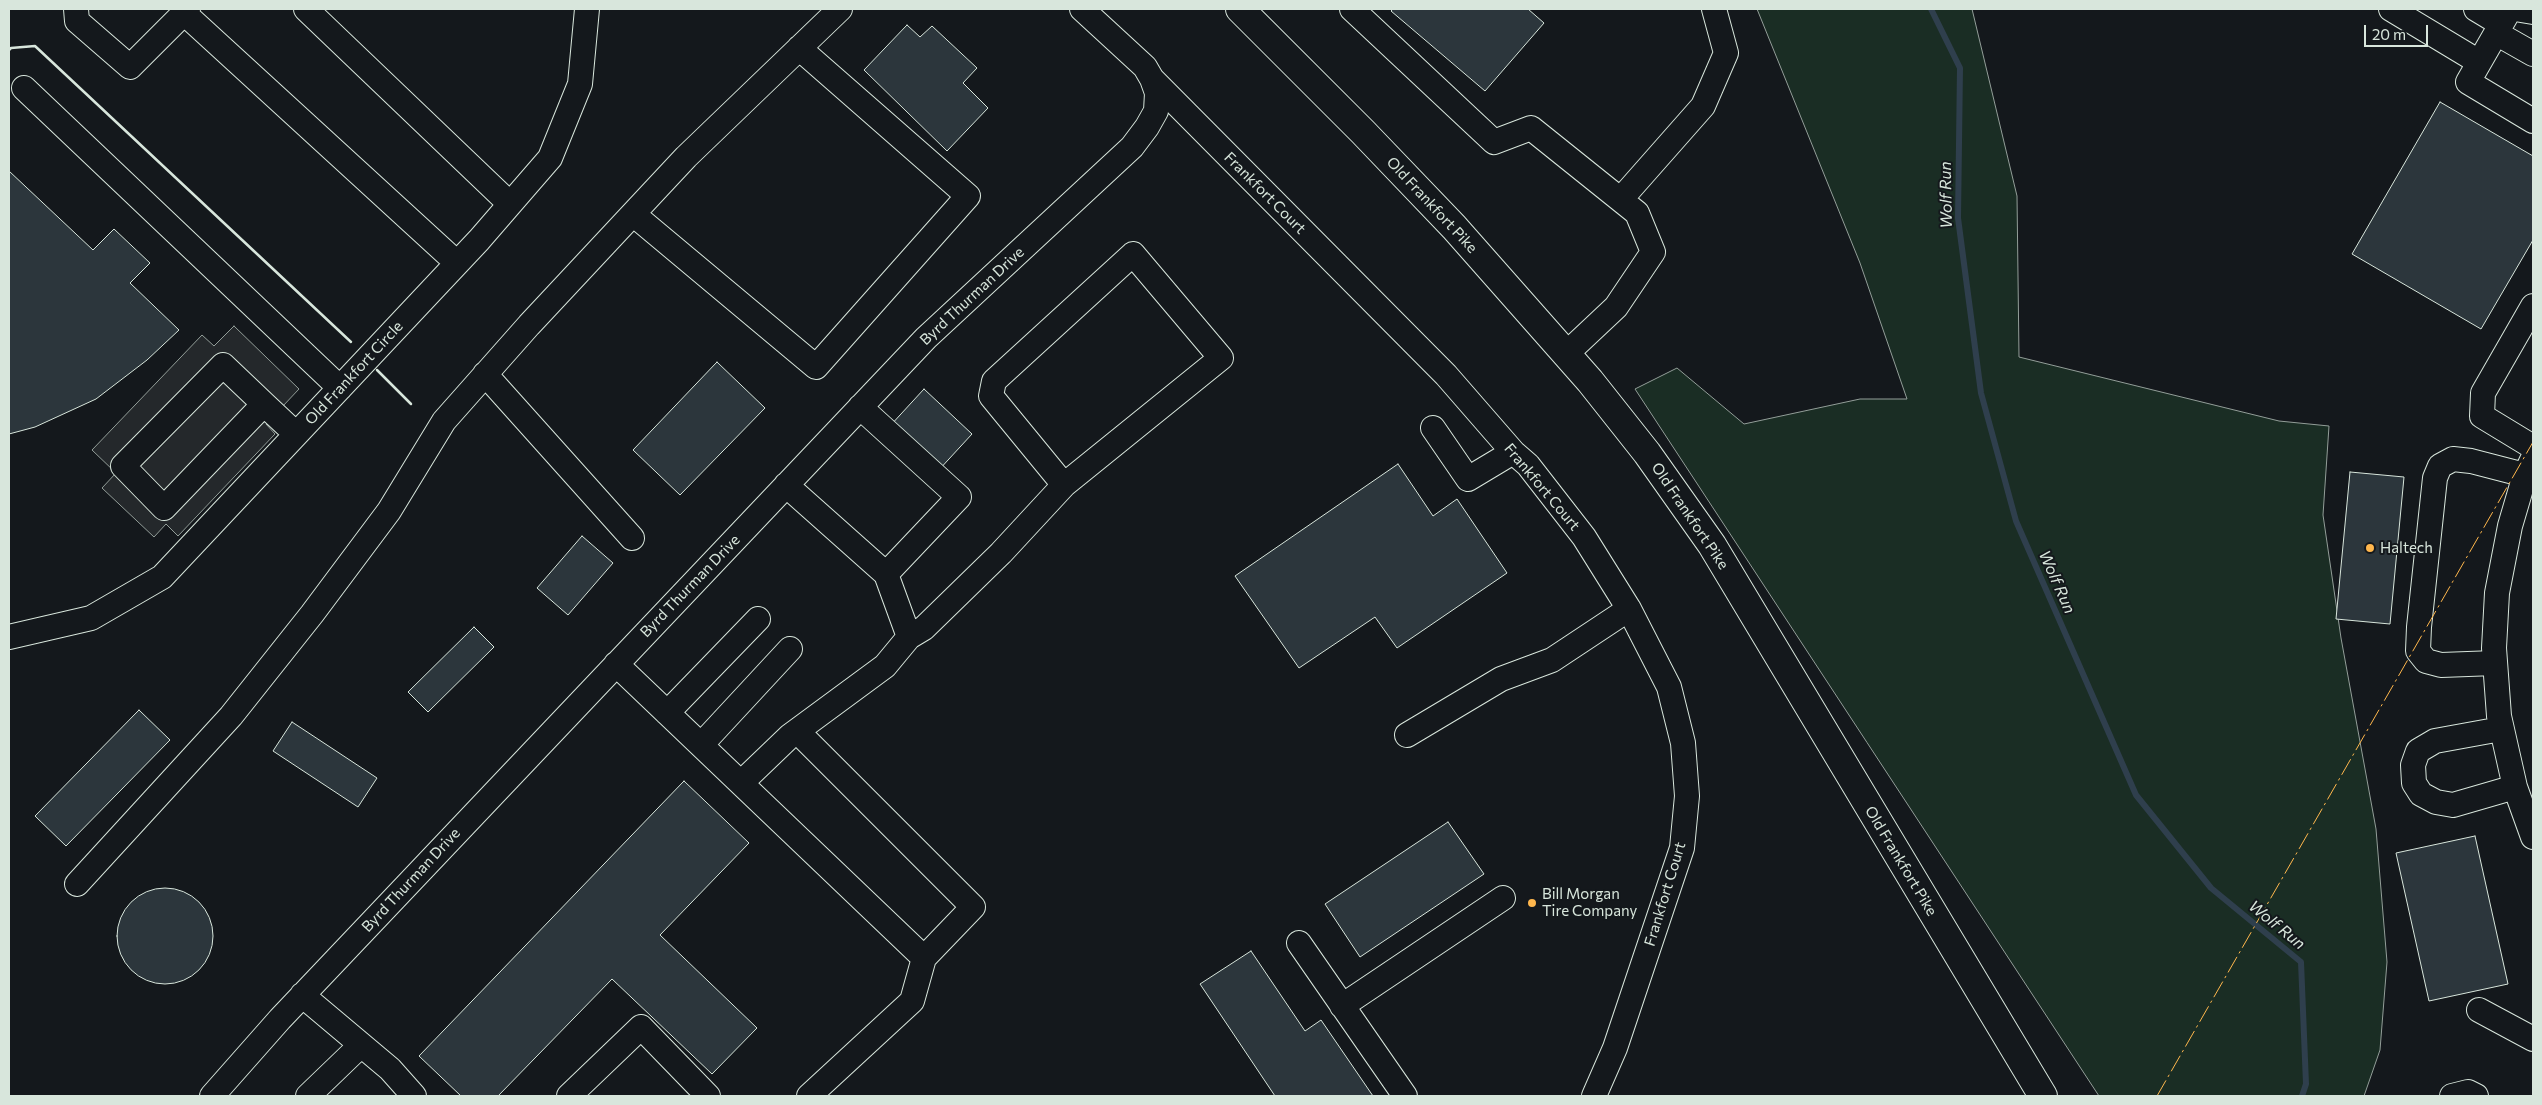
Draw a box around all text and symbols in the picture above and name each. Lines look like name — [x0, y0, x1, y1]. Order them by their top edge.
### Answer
scale bar — [2367, 15, 2431, 47]
text: 20 m — [2372, 25, 2406, 43]
street label: Frankfort Court — [1220, 148, 1310, 238]
street label: Old Frankfort Pike — [1383, 153, 1481, 257]
water label: Wolf Run — [1936, 161, 1956, 229]
street label: Byrd Thurman Drive — [916, 243, 1028, 349]
street label: Old Frankfort Circle — [301, 318, 407, 428]
street label: Frankfort Court — [1500, 440, 1584, 534]
street label: Old Frankfort Pike — [1648, 459, 1732, 573]
street label: Byrd Thurman Drive — [636, 531, 744, 641]
place label: Haltech — [2380, 539, 2433, 557]
marker: Haltech — [2364, 542, 2376, 554]
water label: Wolf Run — [2035, 547, 2079, 617]
street label: Old Frankfort Pike — [1861, 803, 1941, 919]
street label: Byrd Thurman Drive — [358, 824, 464, 936]
street label: Frankfort Court — [1641, 840, 1689, 948]
place label: Bill Morgan Tire Company — [1542, 885, 1637, 920]
water label: Wolf Run — [2245, 896, 2309, 954]
marker: Bill Morgan Tire Company — [1526, 897, 1538, 909]

